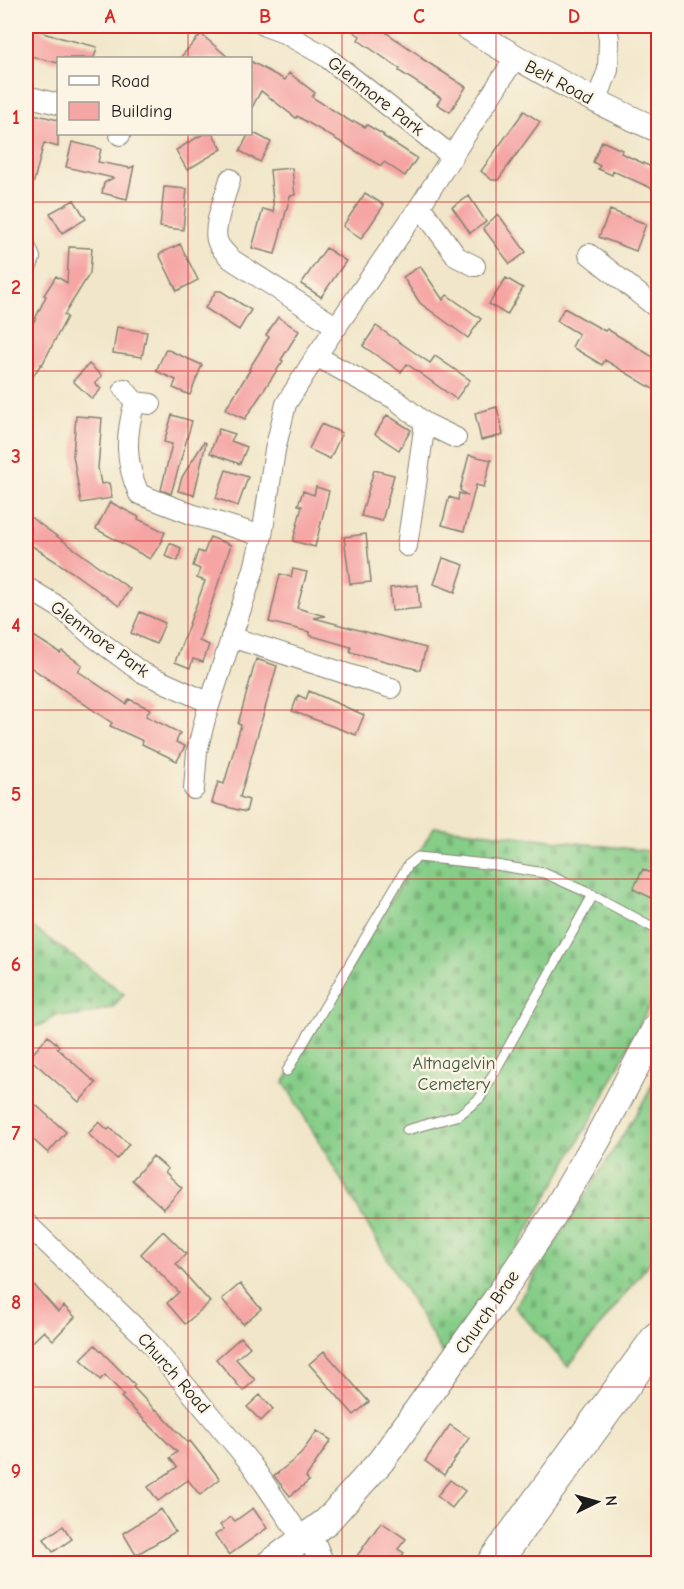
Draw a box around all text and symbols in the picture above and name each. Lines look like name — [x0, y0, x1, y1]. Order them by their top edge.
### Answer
text: A — [104, 5, 116, 28]
text: B — [259, 5, 271, 28]
text: C — [413, 5, 425, 28]
text: D — [568, 5, 580, 28]
street label: Glenmore Park — [323, 52, 428, 141]
street label: Belt Road — [521, 56, 596, 109]
legend — [57, 57, 252, 135]
text: Road — [111, 71, 150, 92]
text: Building — [111, 101, 173, 122]
text: 1 — [12, 106, 20, 129]
text: 2 — [11, 276, 21, 299]
text: 3 — [11, 445, 21, 468]
street label: Glenmore Park — [46, 597, 153, 682]
text: 4 — [11, 614, 21, 637]
text: 5 — [11, 783, 21, 806]
text: 6 — [11, 953, 21, 976]
park label: Altnagelvin Cemetery — [413, 1053, 495, 1095]
text: 7 — [12, 1122, 21, 1145]
street label: Church Brae — [451, 1266, 524, 1358]
text: 8 — [11, 1291, 21, 1314]
street label: Church Road — [133, 1329, 214, 1418]
text: 9 — [11, 1460, 21, 1483]
north arrow — [567, 1472, 627, 1532]
text: N — [602, 1495, 620, 1507]

